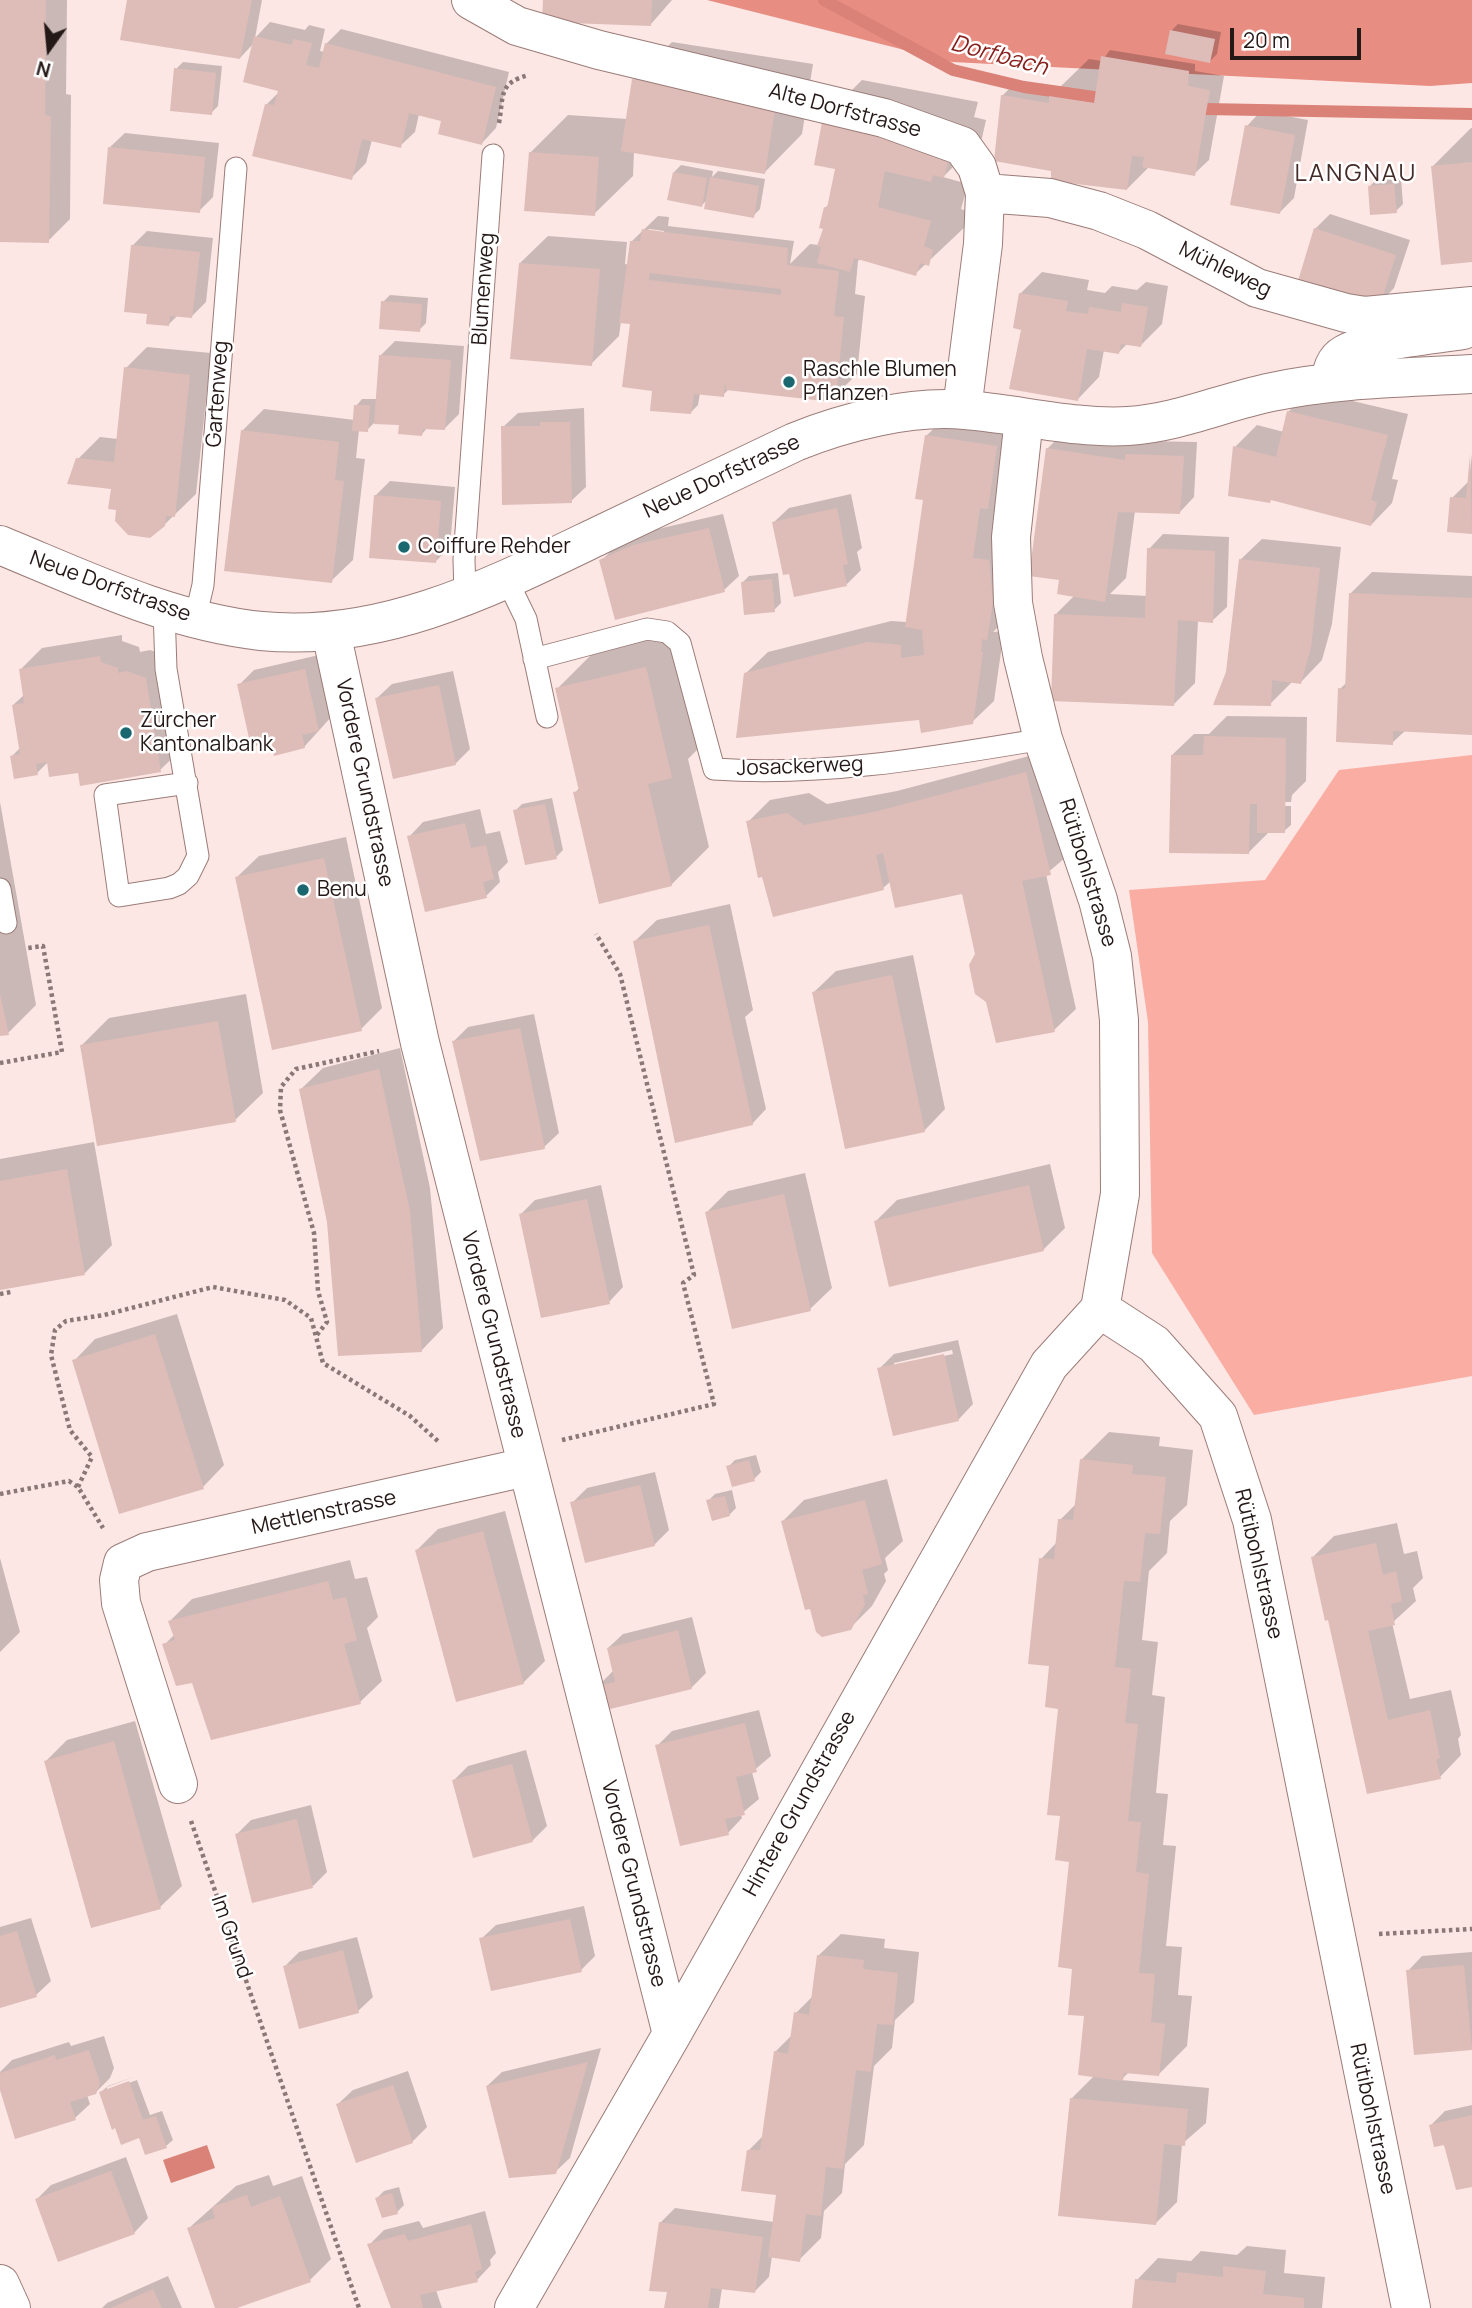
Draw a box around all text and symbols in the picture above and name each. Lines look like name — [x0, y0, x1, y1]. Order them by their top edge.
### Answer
north arrow — [14, 14, 84, 84]
scale bar — [1234, 14, 1365, 58]
text: 20 m — [1243, 26, 1290, 54]
water label: Dorfbach — [948, 30, 1050, 82]
text: N — [34, 55, 54, 84]
street label: Alte Dorfstrasse — [766, 79, 924, 143]
district label: LANGNAU — [1295, 160, 1417, 188]
street label: Blumenweg — [467, 232, 501, 346]
street label: Mühleweg — [1175, 237, 1275, 303]
street label: Gartenweg — [202, 340, 234, 448]
place label: Raschle Blumen Pflanzen — [803, 357, 957, 407]
marker: Raschle Blumen Pflanzen — [781, 374, 797, 390]
street label: Neue Dorfstrasse — [640, 430, 804, 524]
place label: Coiffure Rehder — [418, 534, 571, 560]
marker: Coiffure Rehder — [396, 539, 412, 555]
street label: Neue Dorfstrasse — [26, 546, 194, 628]
street label: Vordere Grundstrasse — [330, 677, 398, 889]
place label: Zürcher Kantonalbank — [140, 708, 273, 758]
marker: Zürcher Kantonalbank — [118, 725, 134, 741]
street label: Josackerweg — [736, 752, 864, 782]
street label: Rütibohlstrasse — [1052, 796, 1122, 950]
place label: Benu — [317, 877, 367, 903]
marker: Benu — [295, 882, 311, 898]
street label: Vordere Grundstrasse — [455, 1229, 531, 1441]
street label: Mettlenstrasse — [249, 1485, 399, 1541]
street label: Rütibohlstrasse — [1228, 1486, 1288, 1642]
street label: Hintere Grundstrasse — [739, 1707, 861, 1901]
street label: Vordere Grundstrasse — [595, 1778, 671, 1990]
street label: Im Grund — [205, 1892, 257, 1982]
street label: Rütibohlstrasse — [1344, 2041, 1400, 2197]

